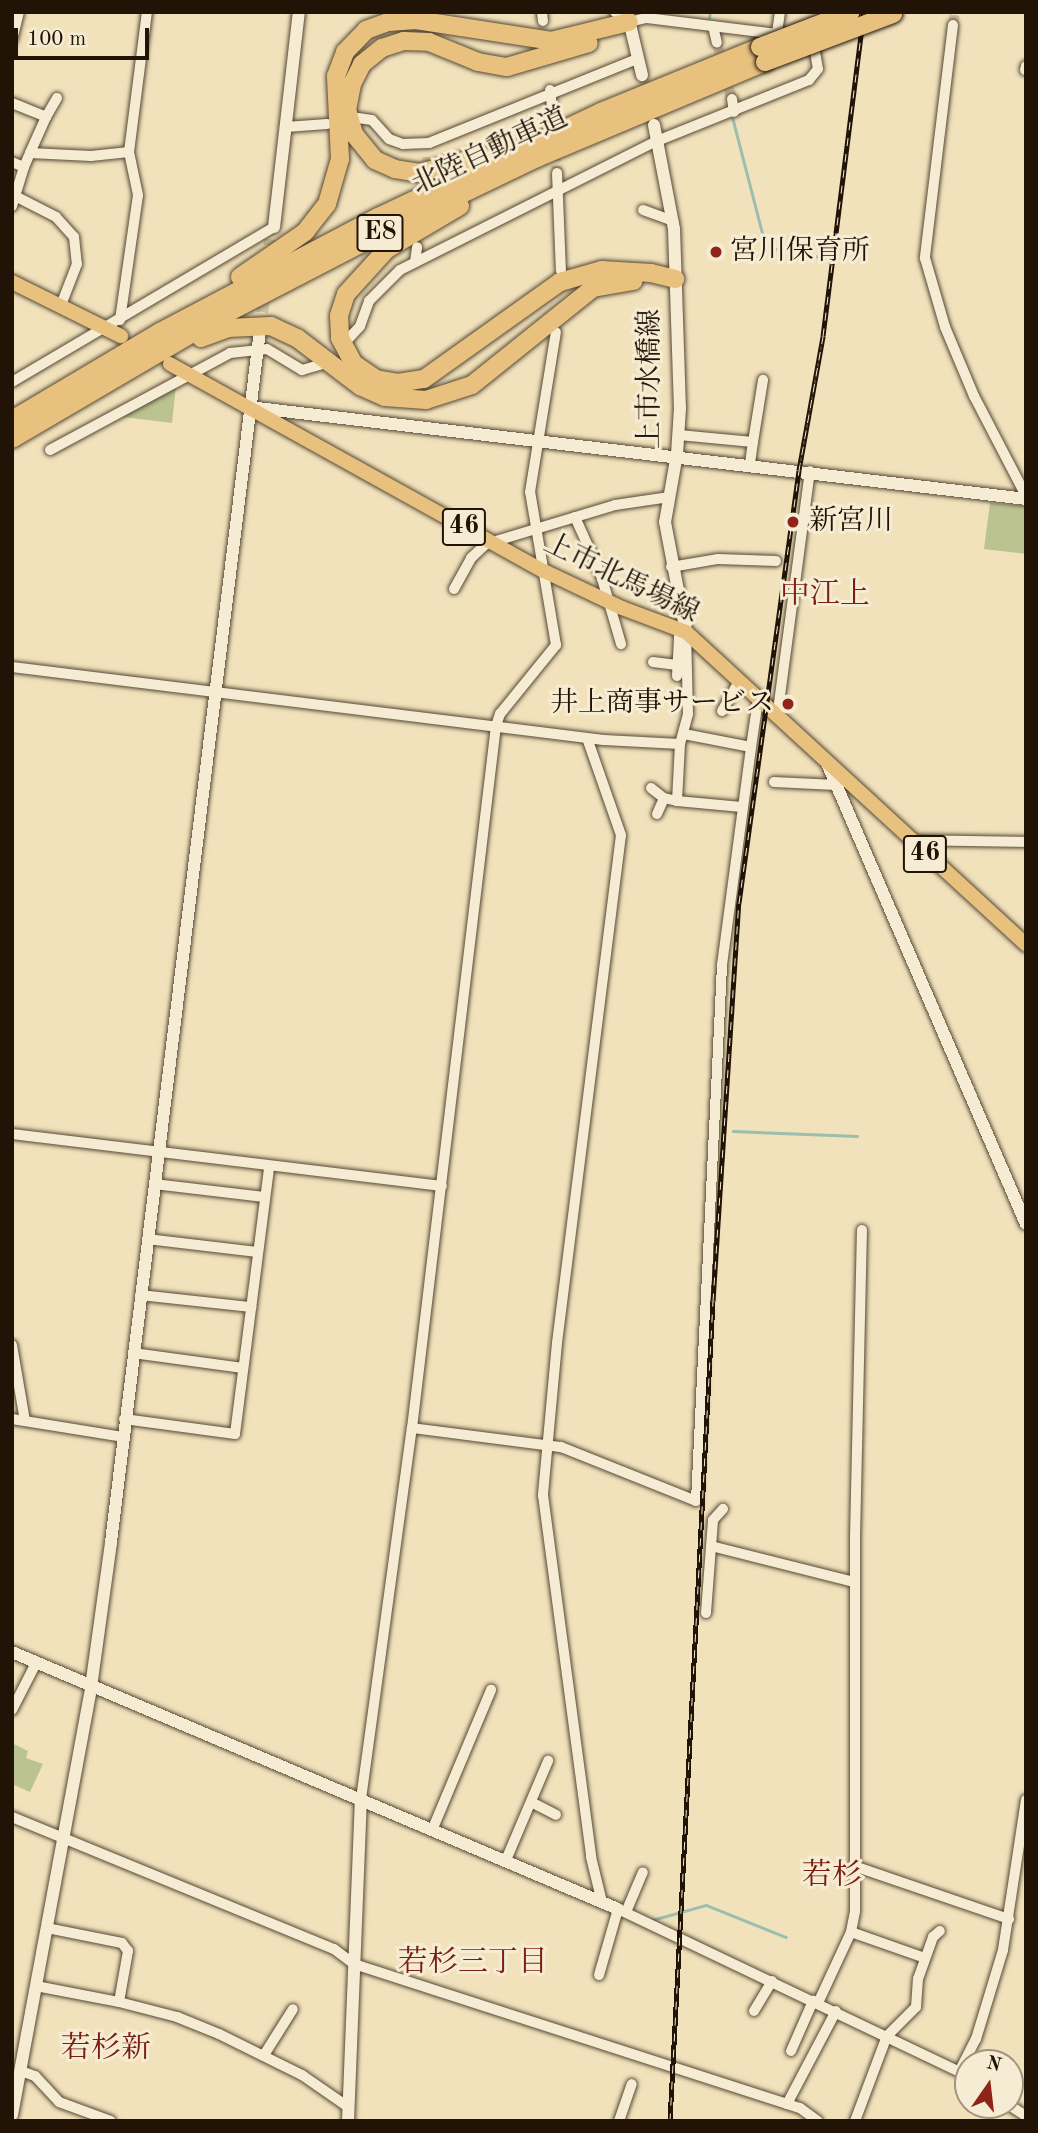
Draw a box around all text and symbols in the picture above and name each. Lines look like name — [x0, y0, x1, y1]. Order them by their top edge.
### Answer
scale bar — [18, 14, 152, 58]
text: 100 m — [27, 29, 86, 50]
street label: 北陸自動車道 — [407, 101, 573, 203]
road number: E8 — [356, 210, 404, 256]
place label: 宮川保育所 — [730, 235, 870, 269]
marker: 宮川保育所 — [708, 244, 724, 260]
street label: 上市水橋線 — [634, 309, 668, 449]
road number: 46 — [441, 505, 487, 550]
place label: 新宮川 — [809, 505, 893, 539]
marker: 新宮川 — [783, 512, 803, 532]
street label: 上市北馬場線 — [538, 527, 704, 631]
district label: 中江上 — [780, 577, 870, 613]
place label: 井上商事サービス — [550, 687, 774, 721]
marker: 井上商事サービス — [780, 696, 796, 712]
road number: 46 — [902, 832, 948, 876]
district label: 若杉 — [802, 1858, 862, 1894]
district label: 若杉三丁目 — [398, 1945, 548, 1981]
district label: 若杉新 — [61, 2031, 151, 2067]
north arrow — [954, 2049, 1024, 2119]
text: N — [984, 2054, 1003, 2076]

